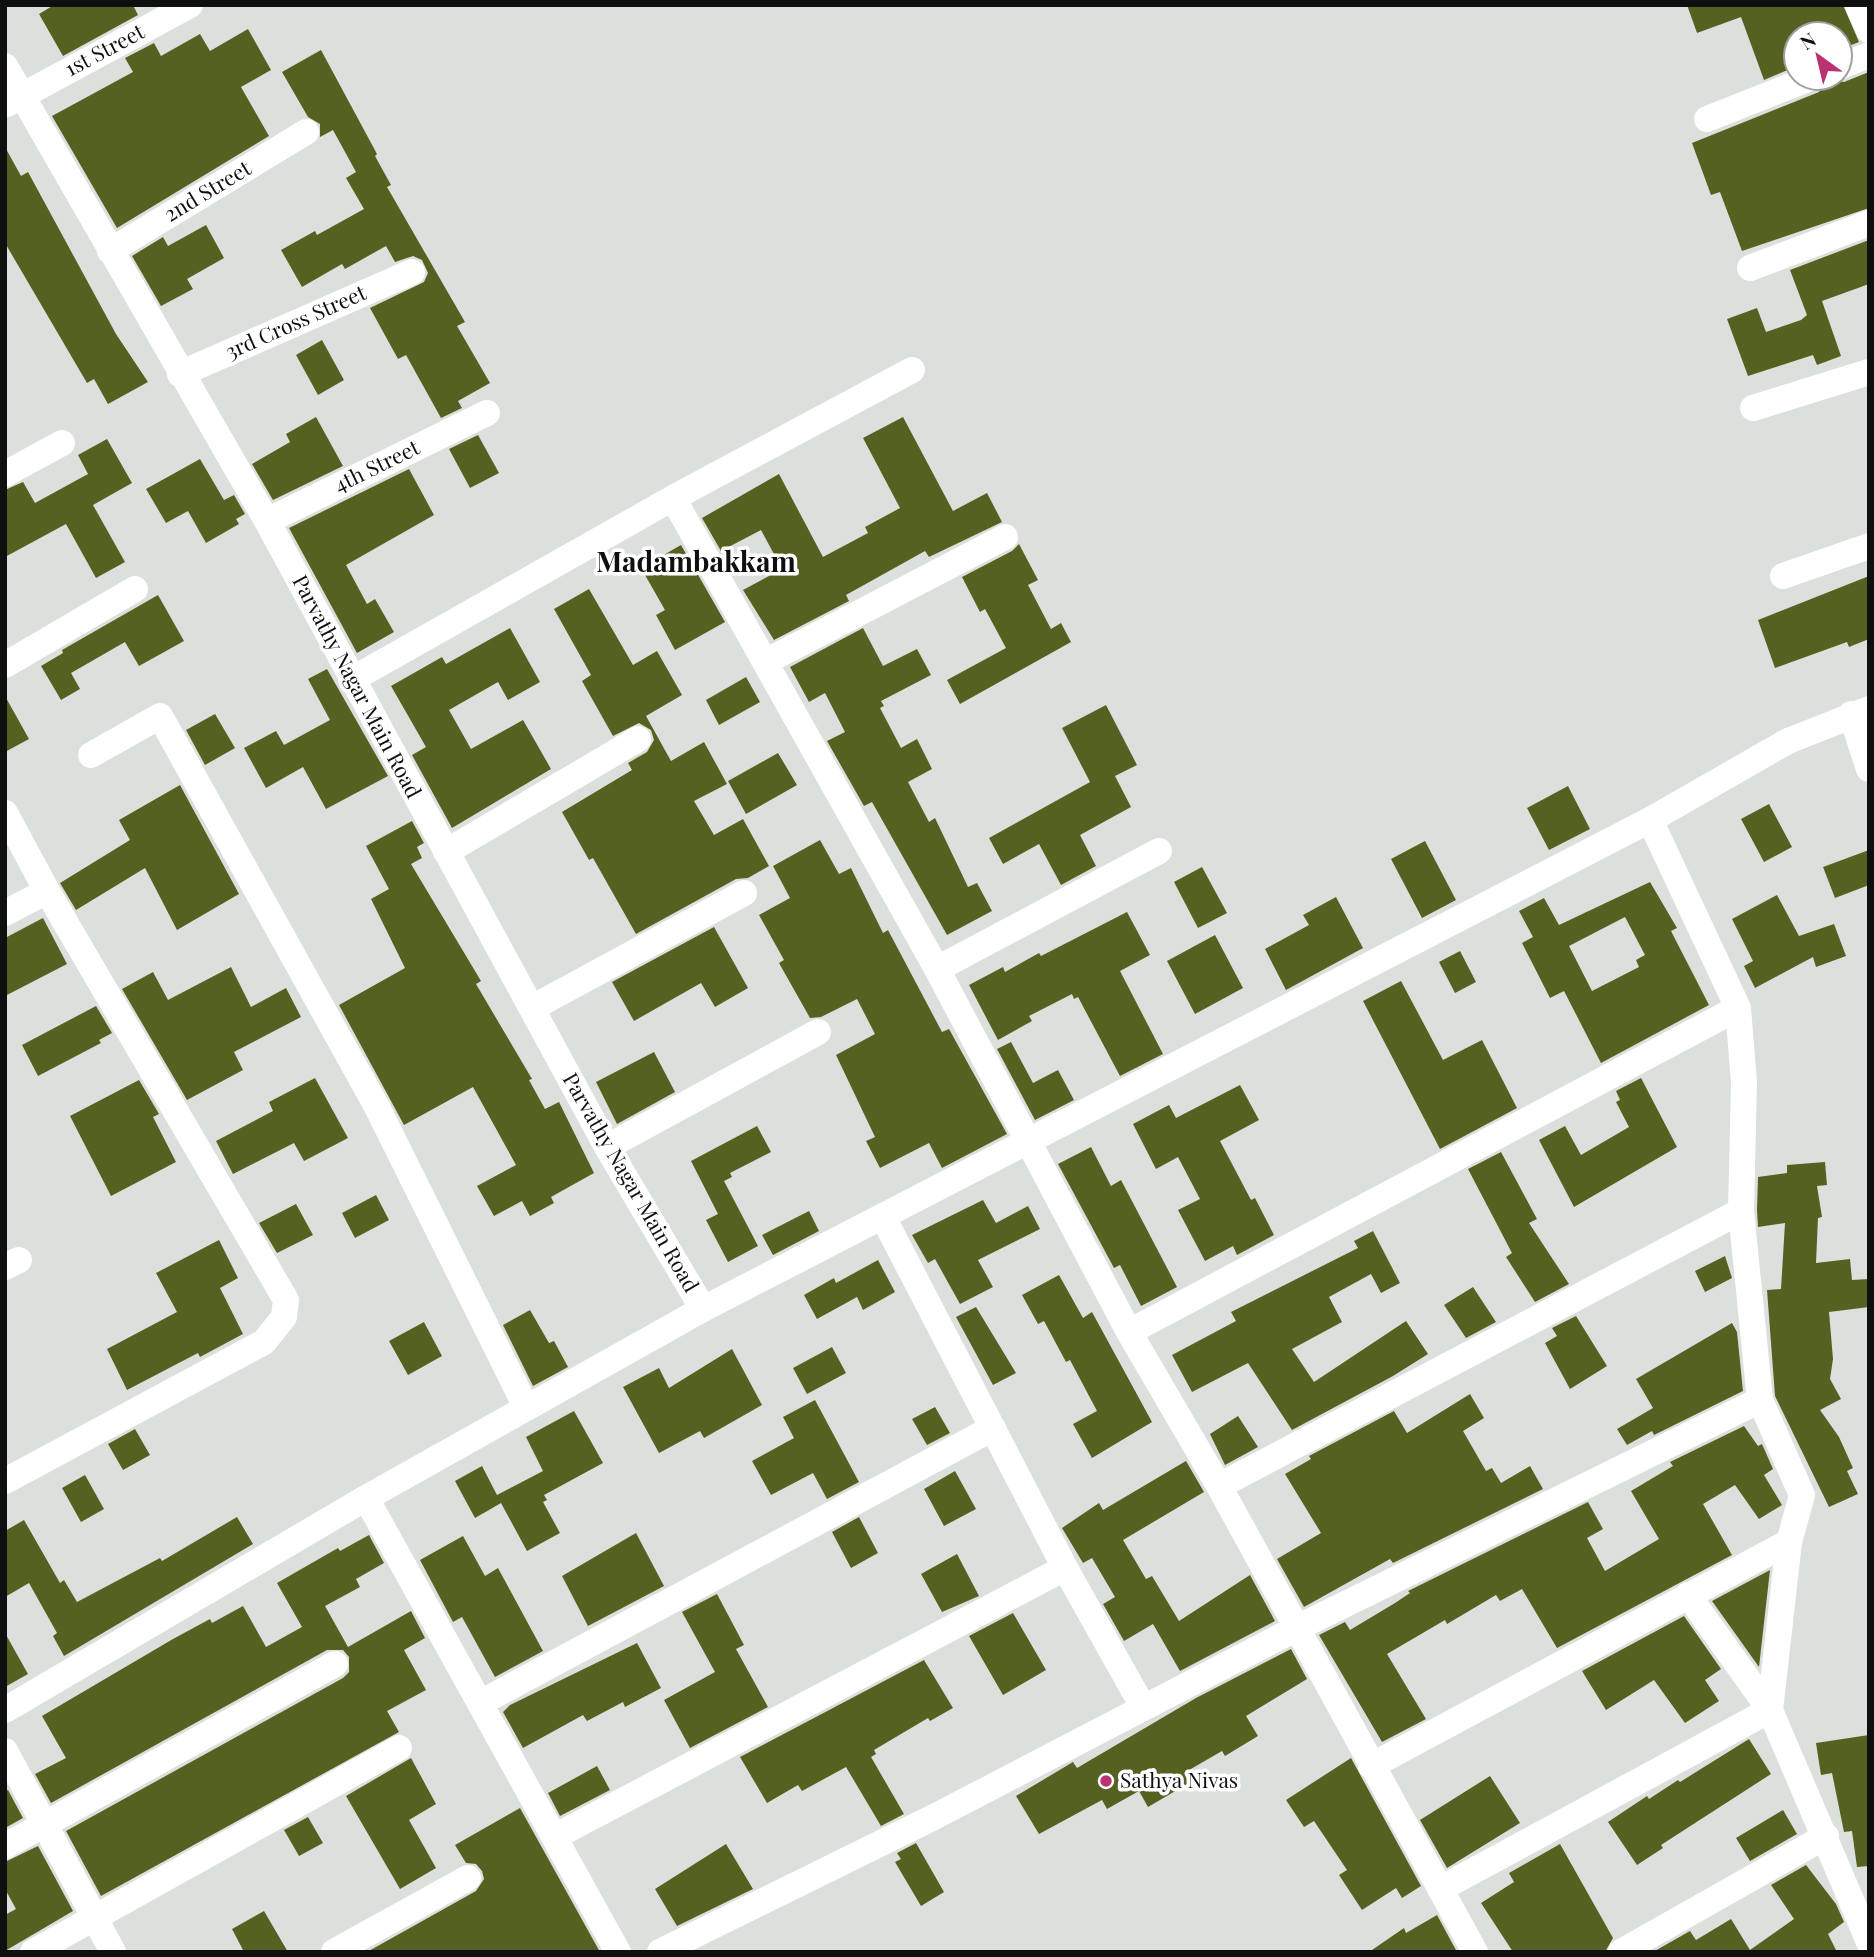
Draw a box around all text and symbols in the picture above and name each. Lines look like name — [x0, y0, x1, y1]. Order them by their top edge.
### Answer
street label: 1st Street — [61, 20, 149, 82]
north arrow — [1783, 21, 1853, 91]
text: N — [1794, 26, 1820, 55]
street label: 2nd Street — [160, 156, 256, 228]
street label: 3rd Cross Street — [222, 281, 370, 365]
street label: 4th Street — [330, 436, 424, 498]
district label: Madambakkam — [596, 546, 796, 580]
street label: Parvathy Nagar Main Road — [286, 571, 426, 803]
street label: Parvathy Nagar Main Road — [557, 1069, 703, 1297]
place label: Sathya Nivas — [1120, 1768, 1238, 1794]
marker: Sathya Nivas — [1098, 1773, 1114, 1789]

